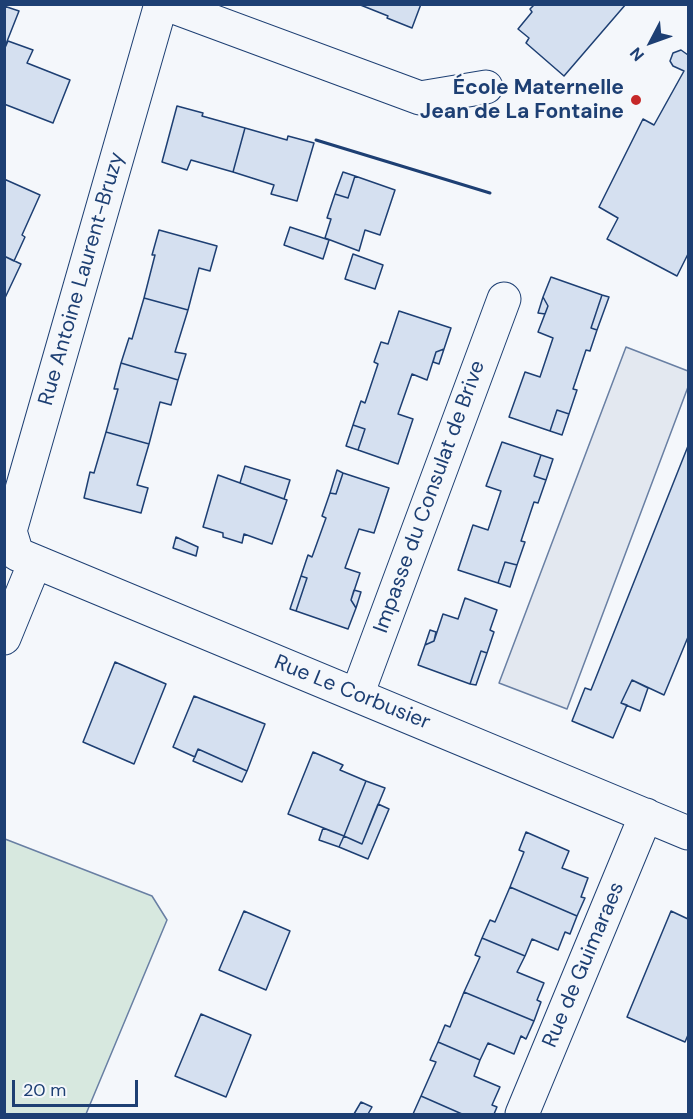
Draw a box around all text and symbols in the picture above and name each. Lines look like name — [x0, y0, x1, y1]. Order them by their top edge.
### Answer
north arrow — [621, 12, 681, 72]
text: N — [625, 43, 649, 65]
place label: École Maternelle Jean de La Fontaine — [420, 75, 624, 125]
marker: École Maternelle Jean de La Fontaine — [629, 93, 643, 107]
street label: Rue Antoine Laurent-Bruzy — [34, 149, 130, 409]
street label: Impasse du Consulat de Brive — [369, 357, 491, 637]
street label: Rue Le Corbusier — [270, 650, 434, 736]
street label: Rue de Guimaraes — [538, 878, 630, 1052]
scale bar — [15, 1068, 141, 1106]
text: 20 m — [23, 1078, 66, 1102]

